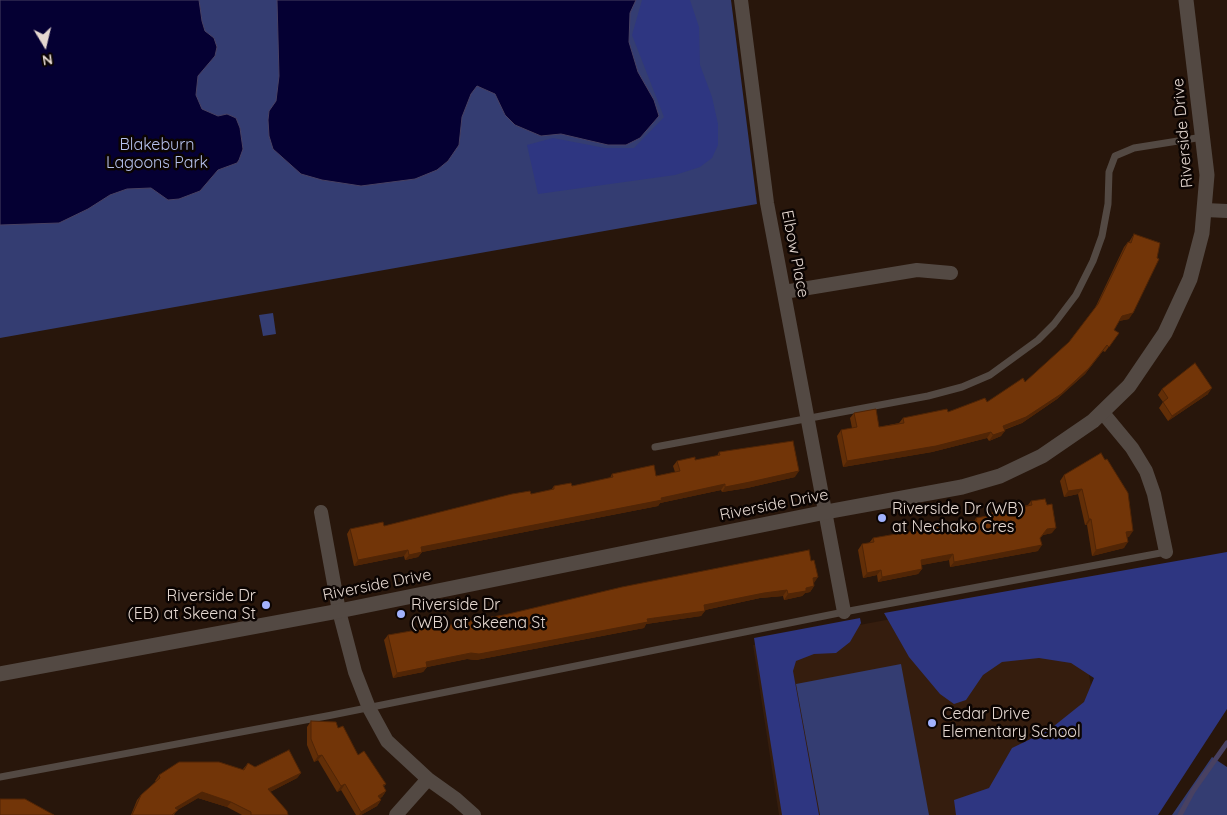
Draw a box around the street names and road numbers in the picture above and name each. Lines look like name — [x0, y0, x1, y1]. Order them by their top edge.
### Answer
street label: Riverside Drive — [1169, 77, 1197, 189]
street label: Elbow Place — [777, 209, 813, 299]
street label: Riverside Drive — [718, 485, 830, 525]
street label: Riverside Drive — [321, 565, 433, 605]

